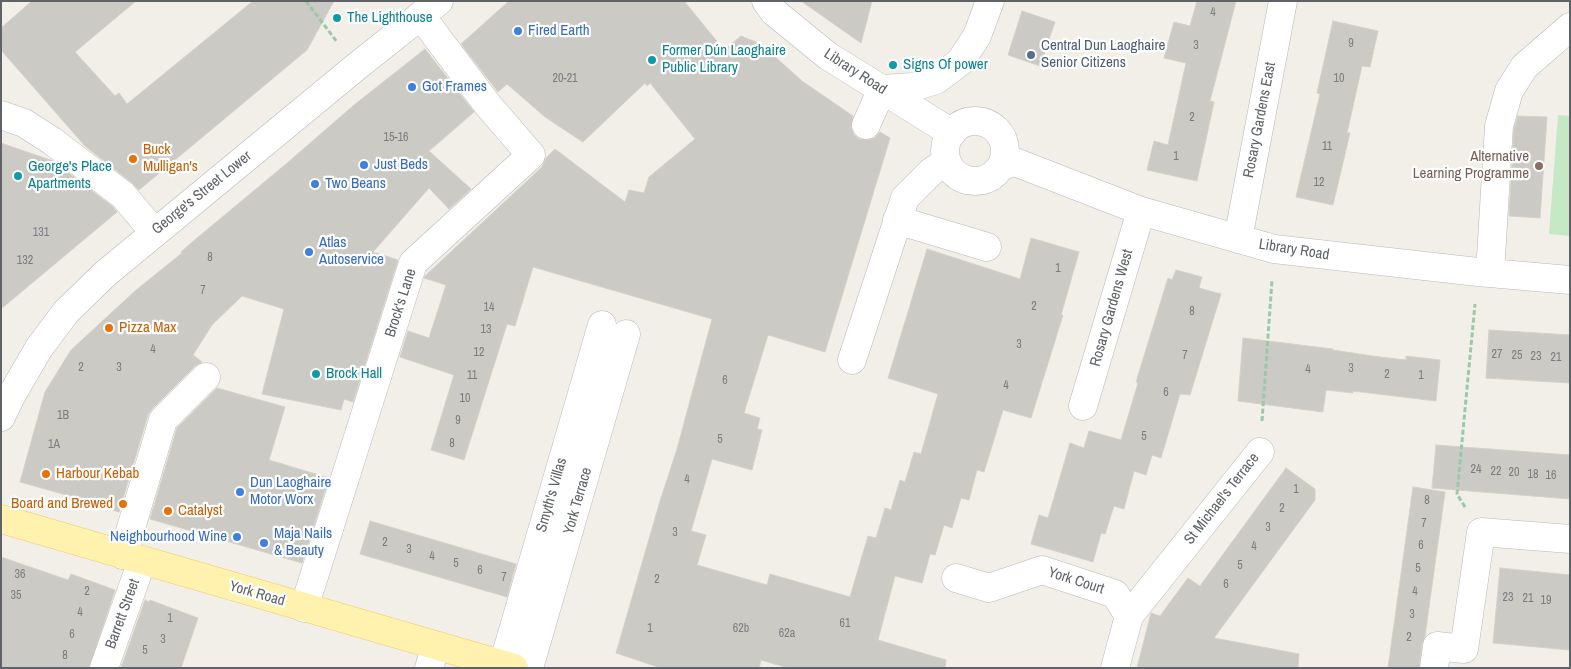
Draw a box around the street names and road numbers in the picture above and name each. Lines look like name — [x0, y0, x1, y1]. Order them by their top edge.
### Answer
street label: Library Road — [820, 45, 890, 99]
street label: Rosary Gardens East — [1240, 61, 1280, 179]
street label: George's Street Lower — [149, 147, 255, 239]
street label: Library Road — [1257, 236, 1331, 264]
street label: Rosary Gardens West — [1087, 247, 1137, 369]
street label: Brock's Lane — [382, 267, 420, 339]
street label: St Michael's Terrace — [1181, 450, 1263, 548]
street label: Smyth's Villas — [533, 456, 571, 534]
street label: York Terrace — [560, 465, 596, 537]
street label: York Court — [1046, 564, 1106, 598]
street label: Barrett Street — [102, 577, 144, 651]
street label: York Road — [227, 577, 287, 611]

